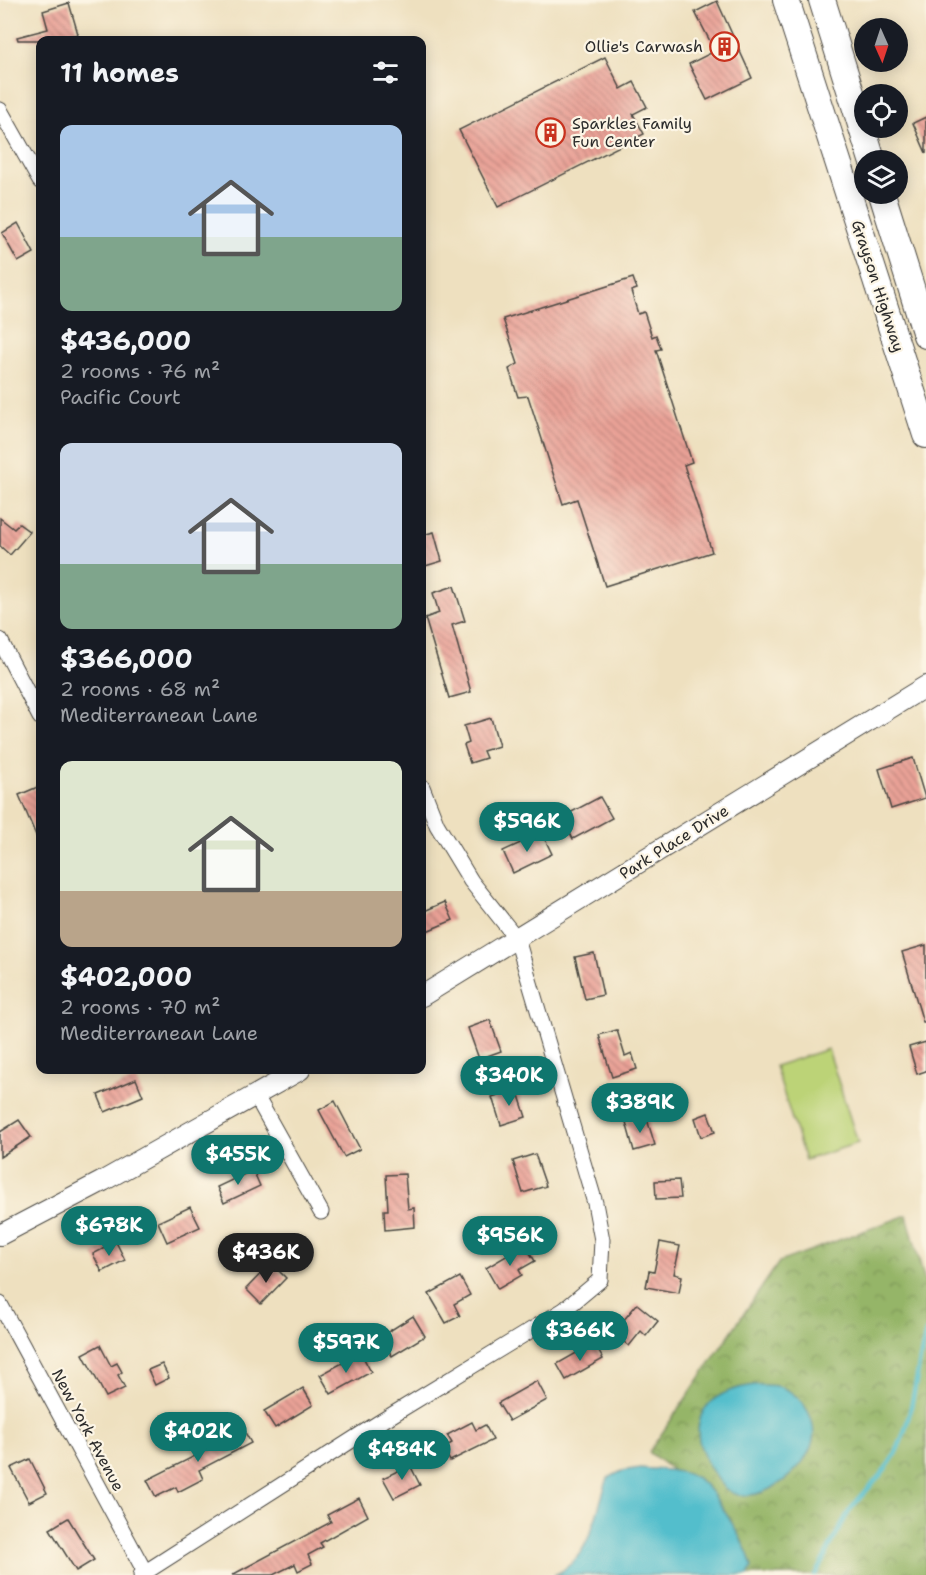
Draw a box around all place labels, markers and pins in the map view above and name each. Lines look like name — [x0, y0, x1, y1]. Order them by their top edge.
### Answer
building icon: Ollie's Carwash — [708, 30, 740, 62]
place label: Ollie's Carwash — [585, 36, 703, 57]
place label: Sparkles Family Fun Center — [572, 113, 692, 152]
building icon: Sparkles Family Fun Center — [535, 116, 567, 148]
pin: $596K — [485, 802, 569, 853]
pin: $340K — [467, 1056, 551, 1107]
pin: $389K — [598, 1083, 682, 1134]
pin: $455K — [196, 1135, 280, 1186]
pin: $678K — [67, 1206, 151, 1257]
pin: $956K — [468, 1216, 552, 1267]
pin: $436K — [224, 1233, 308, 1284]
pin: $366K — [538, 1311, 622, 1362]
pin: $597K — [304, 1323, 388, 1374]
pin: $402K — [156, 1412, 240, 1463]
pin: $484K — [360, 1430, 444, 1481]

